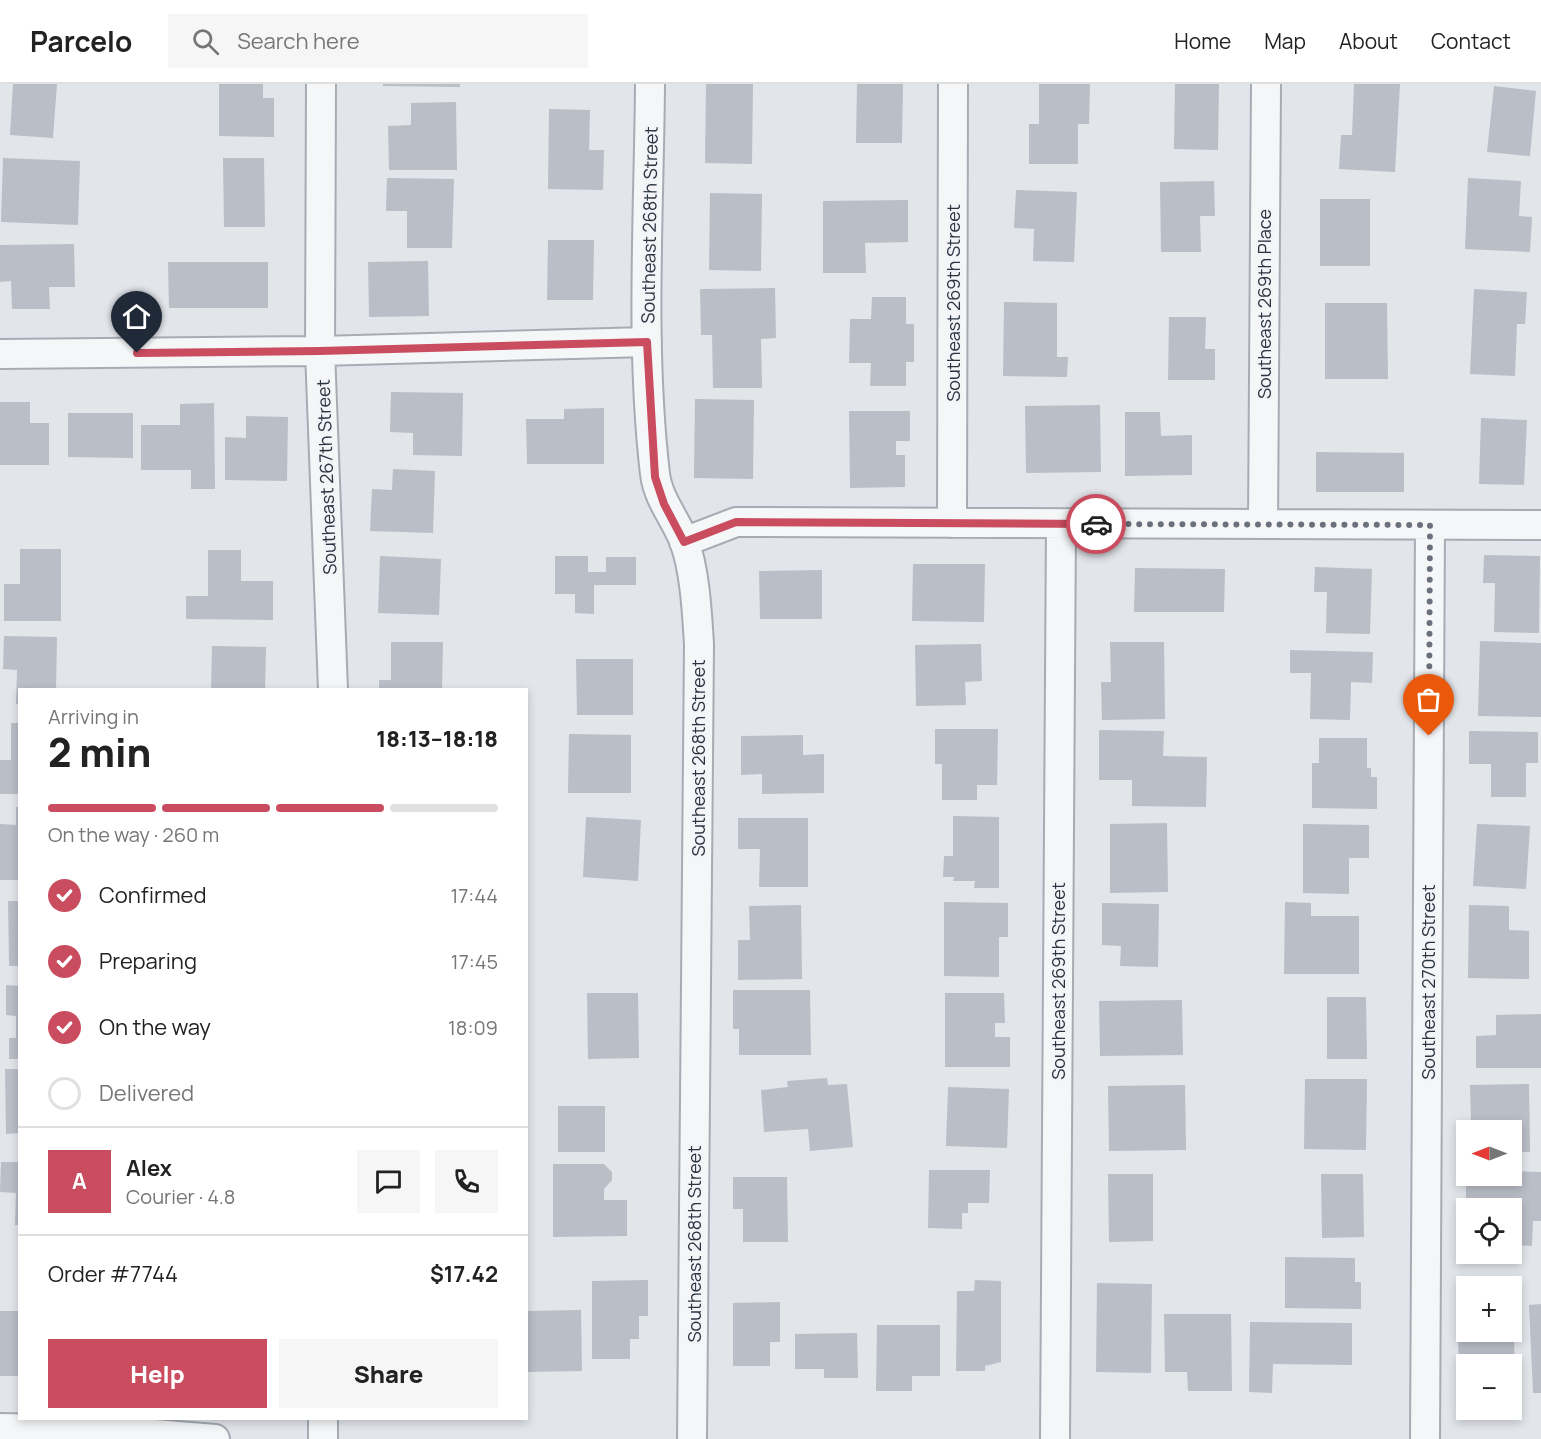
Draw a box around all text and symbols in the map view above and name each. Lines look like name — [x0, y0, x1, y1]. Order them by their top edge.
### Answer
search box — [168, 14, 588, 68]
text: Parcelo — [30, 22, 132, 60]
icon: search — [189, 25, 222, 58]
text: Search here — [237, 26, 360, 56]
text: Home — [1174, 27, 1231, 55]
text: Map — [1264, 27, 1306, 55]
text: About — [1339, 27, 1398, 55]
text: Contact — [1431, 27, 1511, 55]
street label: Southeast 268th Street — [635, 126, 663, 324]
street label: Southeast 269th Street — [941, 204, 965, 402]
street label: Southeast 269th Place — [1252, 209, 1276, 399]
pin — [111, 291, 162, 353]
icon: home — [120, 300, 153, 333]
street label: Southeast 267th Street — [311, 379, 341, 575]
courier — [1066, 494, 1126, 554]
icon: car — [1080, 508, 1113, 541]
street label: Southeast 268th Street — [686, 659, 710, 857]
pin — [1403, 674, 1454, 736]
icon: bag — [1412, 683, 1445, 716]
text: Arriving in — [48, 703, 139, 730]
text: 18:13–18:18 — [376, 724, 498, 754]
text: 2 min — [48, 725, 151, 779]
text: On the way · 260 m — [48, 821, 219, 848]
icon: check — [48, 879, 81, 912]
text: Confirmed — [99, 880, 207, 910]
text: 17:44 — [450, 882, 498, 909]
street label: Southeast 269th Street — [1046, 882, 1070, 1080]
street label: Southeast 270th Street — [1416, 884, 1440, 1080]
icon: check — [48, 945, 81, 978]
text: Preparing — [99, 946, 197, 976]
text: 17:45 — [451, 948, 498, 975]
icon: check — [48, 1011, 81, 1044]
text: On the way — [99, 1012, 211, 1042]
text: 18:09 — [448, 1014, 498, 1041]
text: Delivered — [99, 1078, 194, 1108]
north arrow — [1456, 1120, 1522, 1186]
map controls — [1456, 1120, 1522, 1420]
street label: Southeast 268th Street — [682, 1145, 706, 1343]
button: chat — [357, 1150, 420, 1213]
button: phone — [435, 1150, 498, 1213]
text: Alex — [126, 1153, 172, 1183]
text: A — [72, 1166, 87, 1196]
text: Courier · 4.8 — [126, 1183, 235, 1210]
button: locate — [1456, 1198, 1522, 1264]
text: Order #7744 — [48, 1259, 178, 1289]
text: $17.42 — [430, 1259, 498, 1289]
button: + — [1456, 1276, 1522, 1342]
button: Help — [48, 1339, 267, 1408]
button: Share — [279, 1339, 498, 1408]
button: − — [1456, 1354, 1522, 1420]

